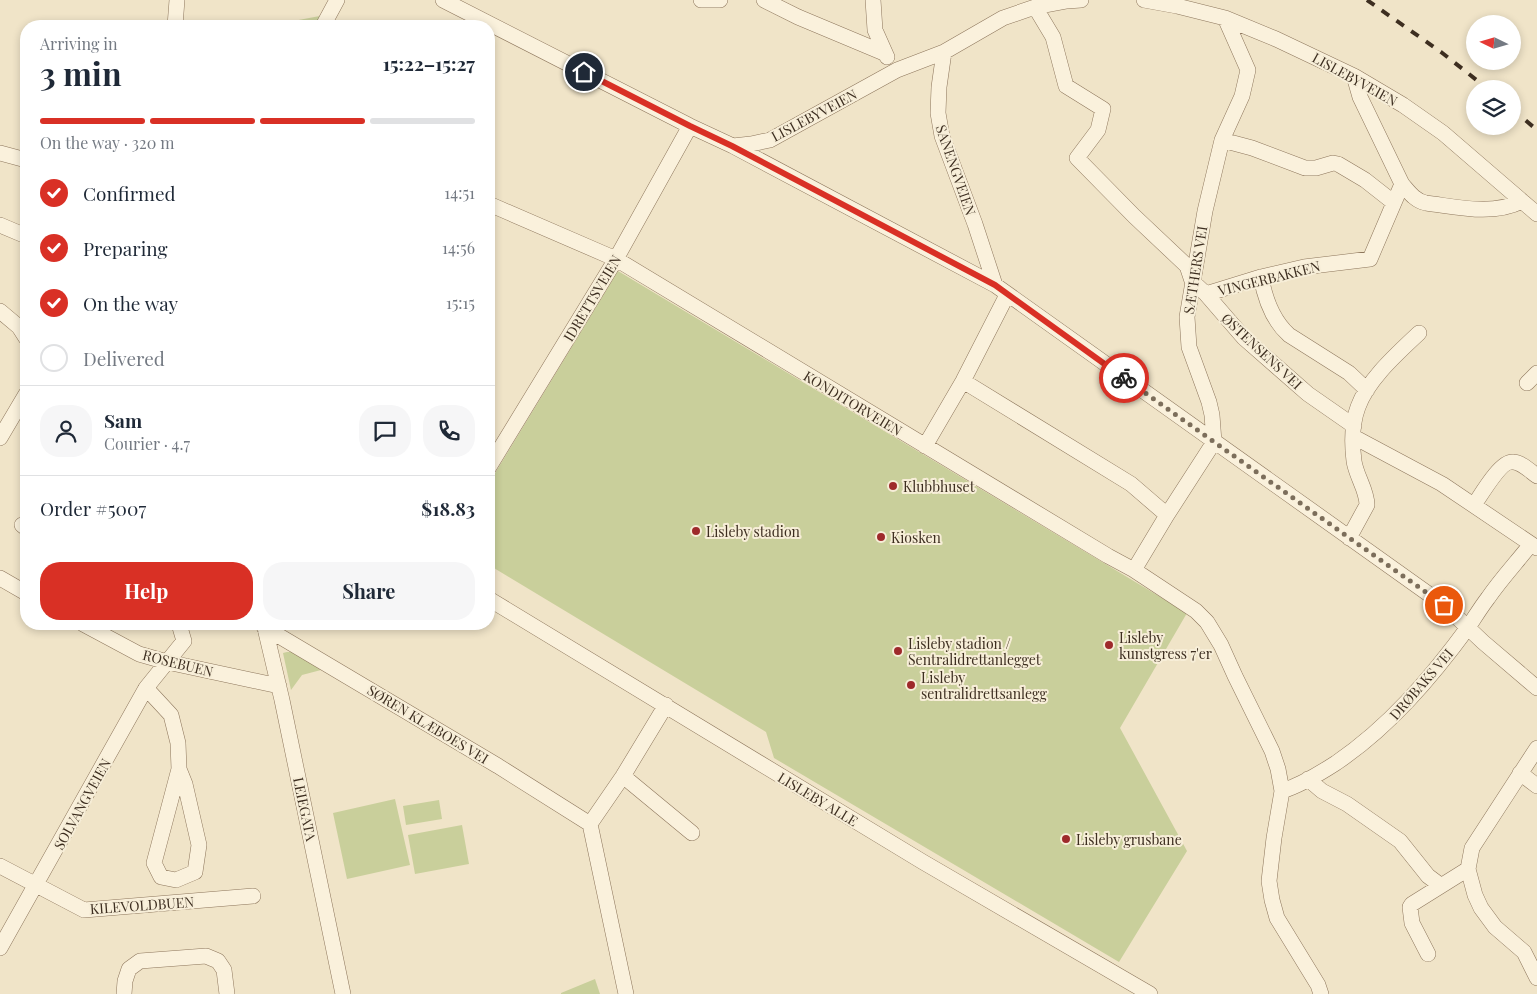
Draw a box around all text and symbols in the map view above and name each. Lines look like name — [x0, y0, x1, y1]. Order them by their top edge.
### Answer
north arrow — [1466, 15, 1521, 70]
map controls — [1466, 15, 1521, 135]
text: Arriving in — [40, 33, 118, 54]
street label: LISLEBYVEIEN — [1309, 48, 1401, 110]
text: 15:22–15:27 — [383, 50, 475, 76]
text: 3 min — [40, 51, 122, 94]
pin — [563, 51, 605, 93]
icon: home — [570, 58, 598, 86]
button: layers — [1466, 80, 1521, 135]
street label: LISLEBYVEIEN — [768, 84, 860, 146]
street label: SANENGVEIEN — [932, 122, 980, 218]
text: On the way · 320 m — [40, 132, 175, 153]
icon: check — [40, 179, 68, 207]
text: Confirmed — [83, 180, 176, 206]
text: 14:51 — [444, 182, 475, 203]
street label: SÆTHERS VEI — [1179, 224, 1211, 315]
icon: check — [40, 234, 68, 262]
text: Preparing — [83, 235, 168, 261]
text: 14:56 — [442, 237, 475, 258]
street label: IDRETTSVEIEN — [559, 251, 625, 345]
street label: VINGERBAKKEN — [1215, 256, 1322, 300]
icon: check — [40, 289, 68, 317]
text: On the way — [83, 290, 178, 316]
text: 15:15 — [446, 292, 475, 313]
street label: ØSTENSENS VEI — [1218, 309, 1307, 393]
text: Delivered — [83, 345, 165, 371]
courier — [1099, 353, 1149, 403]
icon: bike — [1110, 364, 1138, 392]
street label: KONDITORVEIEN — [800, 366, 906, 440]
button: person — [40, 405, 92, 457]
button: chat — [359, 405, 411, 457]
button: phone — [423, 405, 475, 457]
text: Sam — [104, 407, 142, 433]
text: Courier · 4.7 — [104, 433, 190, 454]
place label: Klubbhuset — [903, 477, 976, 496]
marker: Klubbhuset — [887, 480, 899, 492]
text: Order #5007 — [40, 495, 146, 521]
text: $18.83 — [421, 495, 475, 521]
place label: Lisleby stadion — [706, 522, 801, 541]
marker: Lisleby stadion — [690, 525, 702, 537]
place label: Kiosken — [891, 528, 942, 547]
marker: Kiosken — [875, 531, 887, 543]
button: Help — [40, 562, 253, 620]
button: Share — [263, 562, 475, 620]
pin — [1423, 584, 1465, 626]
icon: bag — [1430, 591, 1458, 619]
place label: Lisleby kunstgress 7'er — [1119, 628, 1213, 663]
place label: Lisleby stadion / Sentralidrettanlegget — [908, 634, 1042, 669]
marker: Lisleby kunstgress 7'er — [1103, 639, 1115, 651]
street label: DRØBAKS VEI — [1385, 644, 1457, 724]
street label: ROSEBUEN — [141, 645, 215, 681]
marker: Lisleby stadion / Sentralidrettanlegget — [892, 645, 904, 657]
place label: Lisleby sentralidrettsanlegg — [921, 668, 1047, 703]
marker: Lisleby sentralidrettsanlegg — [905, 679, 917, 691]
street label: SØREN KLÆBOES VEI — [364, 680, 492, 768]
street label: SOLVANGVEIEN — [49, 755, 115, 853]
street label: LISLEBY ALLE — [774, 768, 862, 830]
street label: LEIEGATA — [289, 775, 321, 843]
place label: Lisleby grusbane — [1076, 830, 1182, 849]
marker: Lisleby grusbane — [1060, 833, 1072, 845]
street label: KILEVOLDBUEN — [89, 892, 195, 918]

